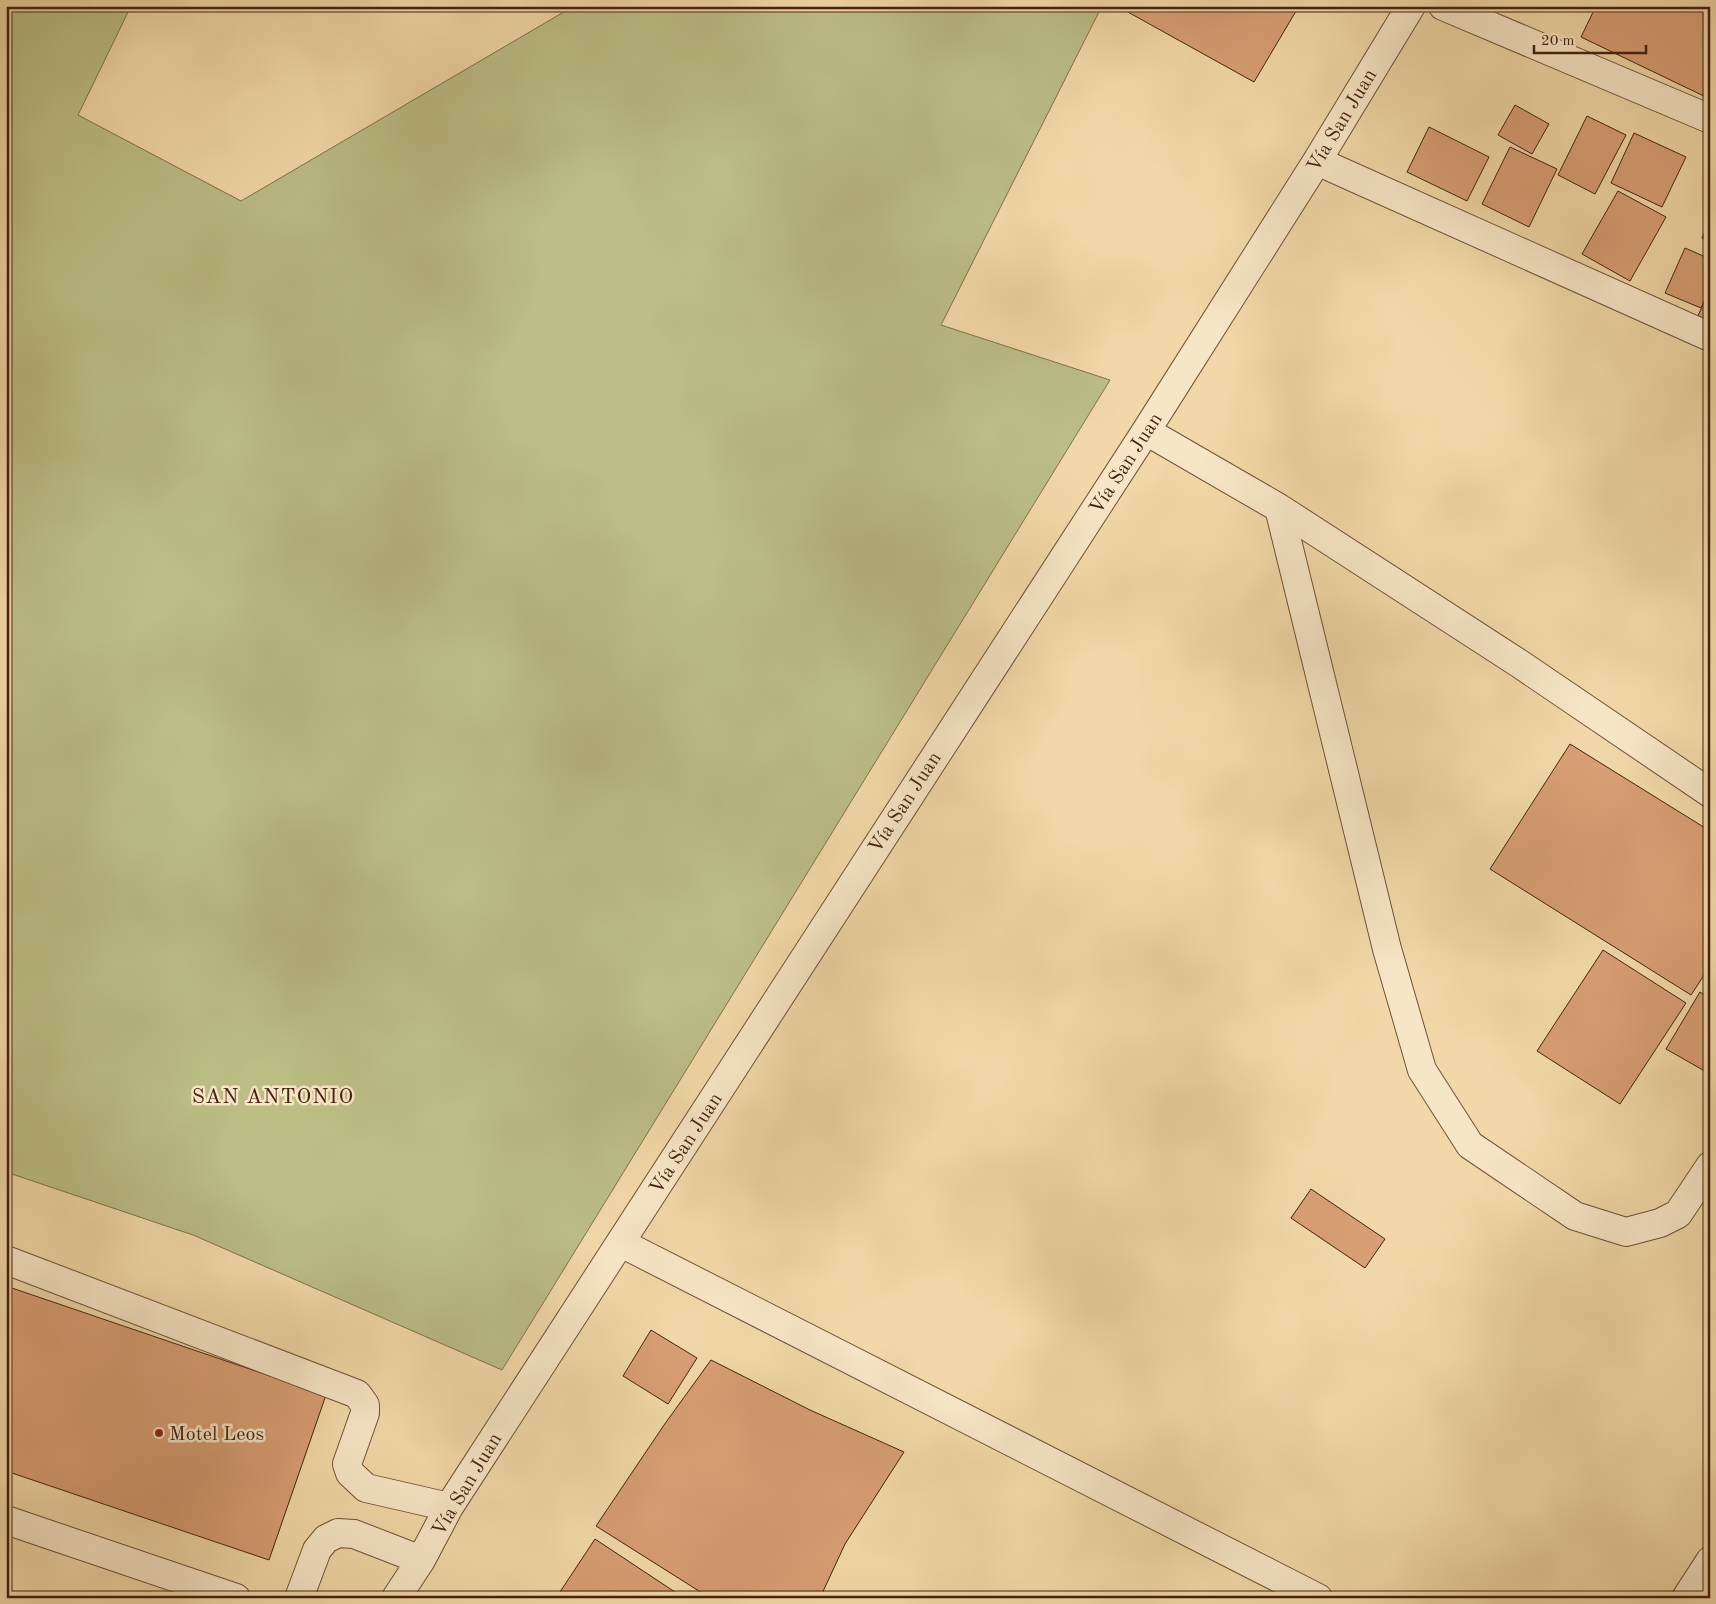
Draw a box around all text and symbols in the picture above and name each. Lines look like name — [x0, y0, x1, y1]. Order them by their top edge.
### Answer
scale bar — [1534, 22, 1646, 54]
text: 20 m — [1541, 34, 1575, 49]
street label: Vía San Juan — [1304, 66, 1381, 176]
street label: Vía San Juan — [1087, 410, 1167, 518]
street label: Vía San Juan — [866, 749, 946, 857]
district label: SAN ANTONIO — [192, 1087, 354, 1108]
street label: Vía San Juan — [647, 1090, 727, 1198]
place label: Motel Leos — [169, 1425, 264, 1445]
marker: Motel Leos — [153, 1427, 165, 1439]
street label: Vía San Juan — [429, 1430, 506, 1540]

